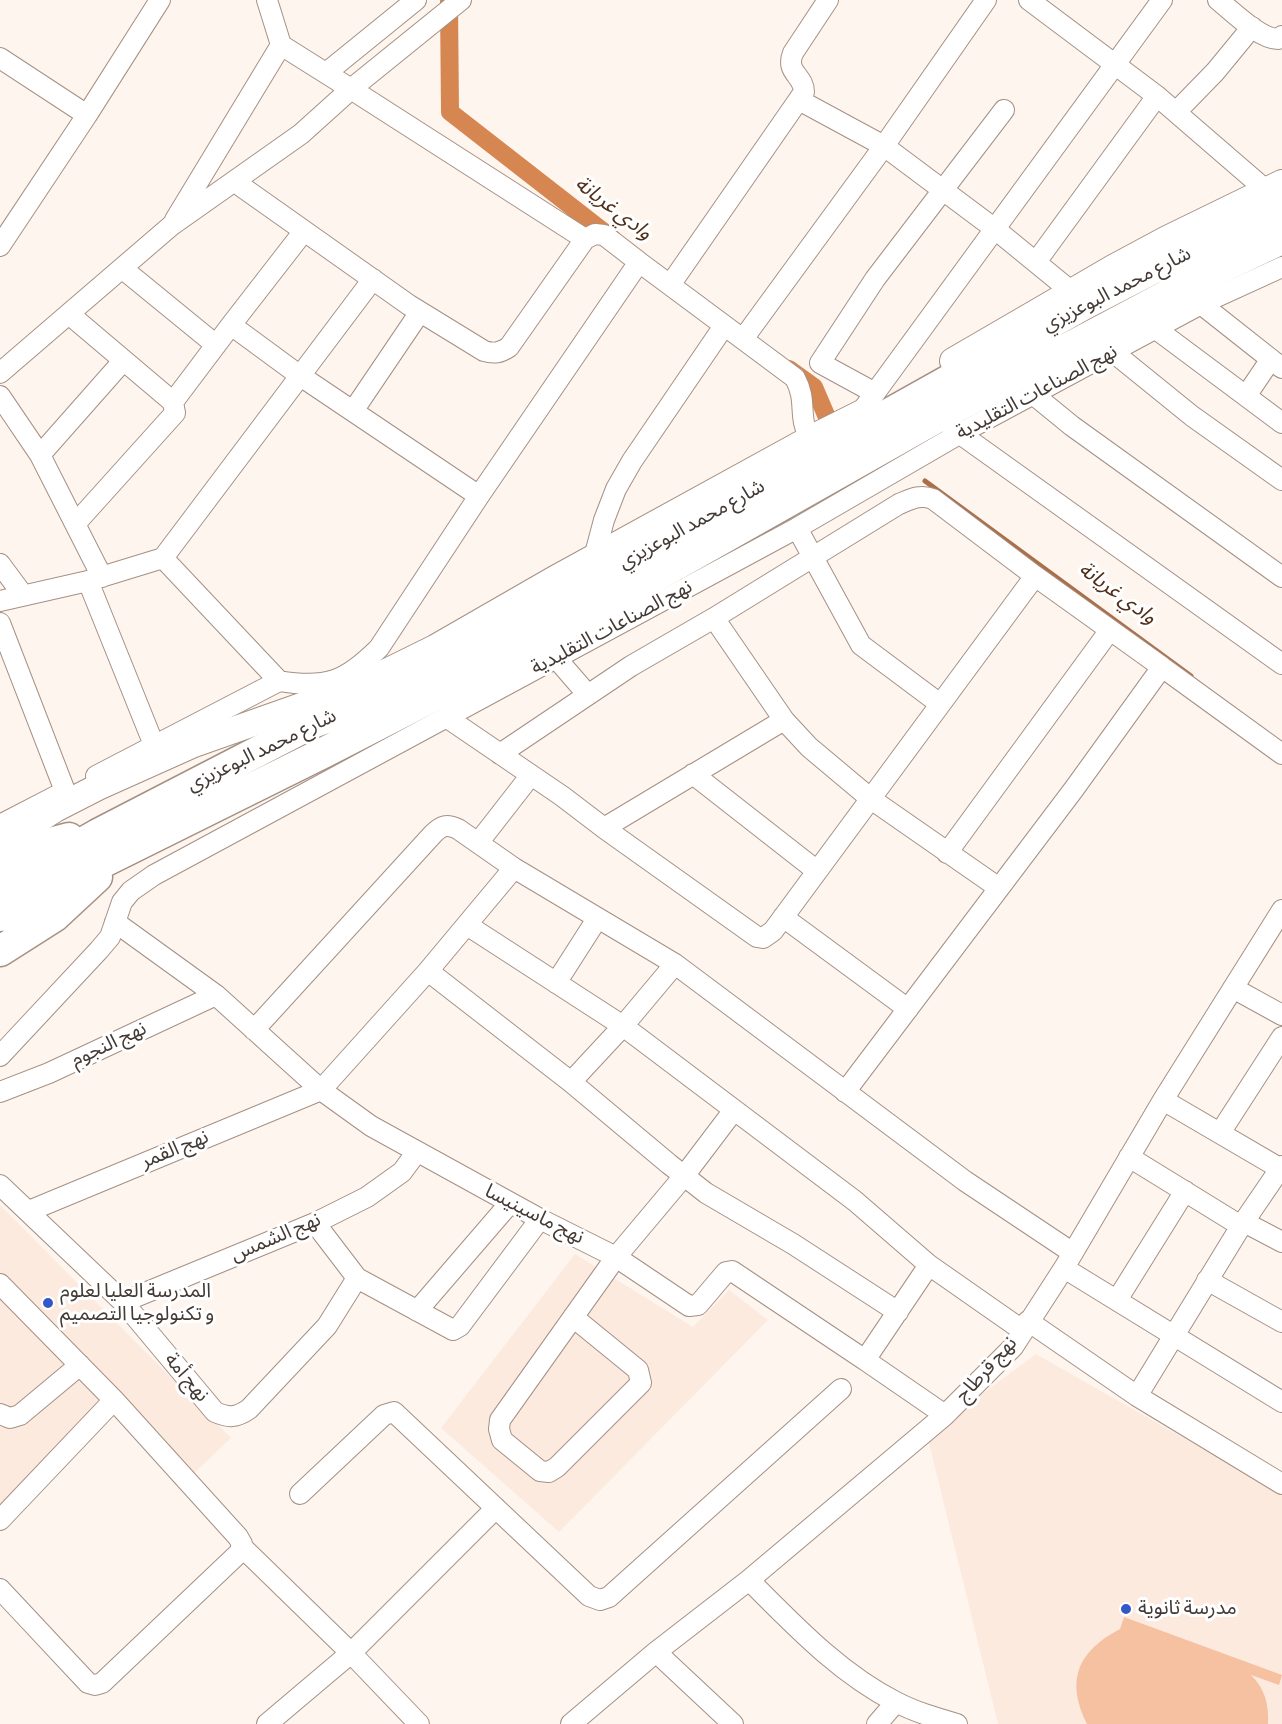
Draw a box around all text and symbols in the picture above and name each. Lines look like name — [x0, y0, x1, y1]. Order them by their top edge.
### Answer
water label: وادي غريانة — [569, 172, 657, 246]
street label: شارع محمد البوعزيزي — [1039, 242, 1195, 338]
street label: نهج الصناعات التقليدية — [952, 340, 1122, 446]
street label: شارع محمد البوعزيزي — [615, 475, 769, 575]
water label: وادي غريانة — [1073, 557, 1161, 631]
street label: نهج الصناعات التقليدية — [527, 575, 697, 681]
street label: شارع محمد البوعزيزي — [183, 704, 341, 798]
street label: نهج النجوم — [68, 1017, 150, 1073]
street label: نهج القمر — [138, 1126, 212, 1174]
street label: نهج ماسينيسا — [480, 1180, 588, 1250]
street label: نهج الشمس — [227, 1208, 325, 1268]
place label: المدرسة العليا لعلوم و تكنولوجيا التصميم — [60, 1280, 214, 1327]
marker: المدرسة العليا لعلوم و تكنولوجيا التصميم — [41, 1296, 55, 1310]
street label: نهج قرطاج — [951, 1332, 1023, 1408]
street label: نهج أمة — [159, 1349, 213, 1407]
place label: مدرسة ثانوية — [1138, 1597, 1237, 1621]
marker: مدرسة ثانوية — [1119, 1602, 1133, 1616]

